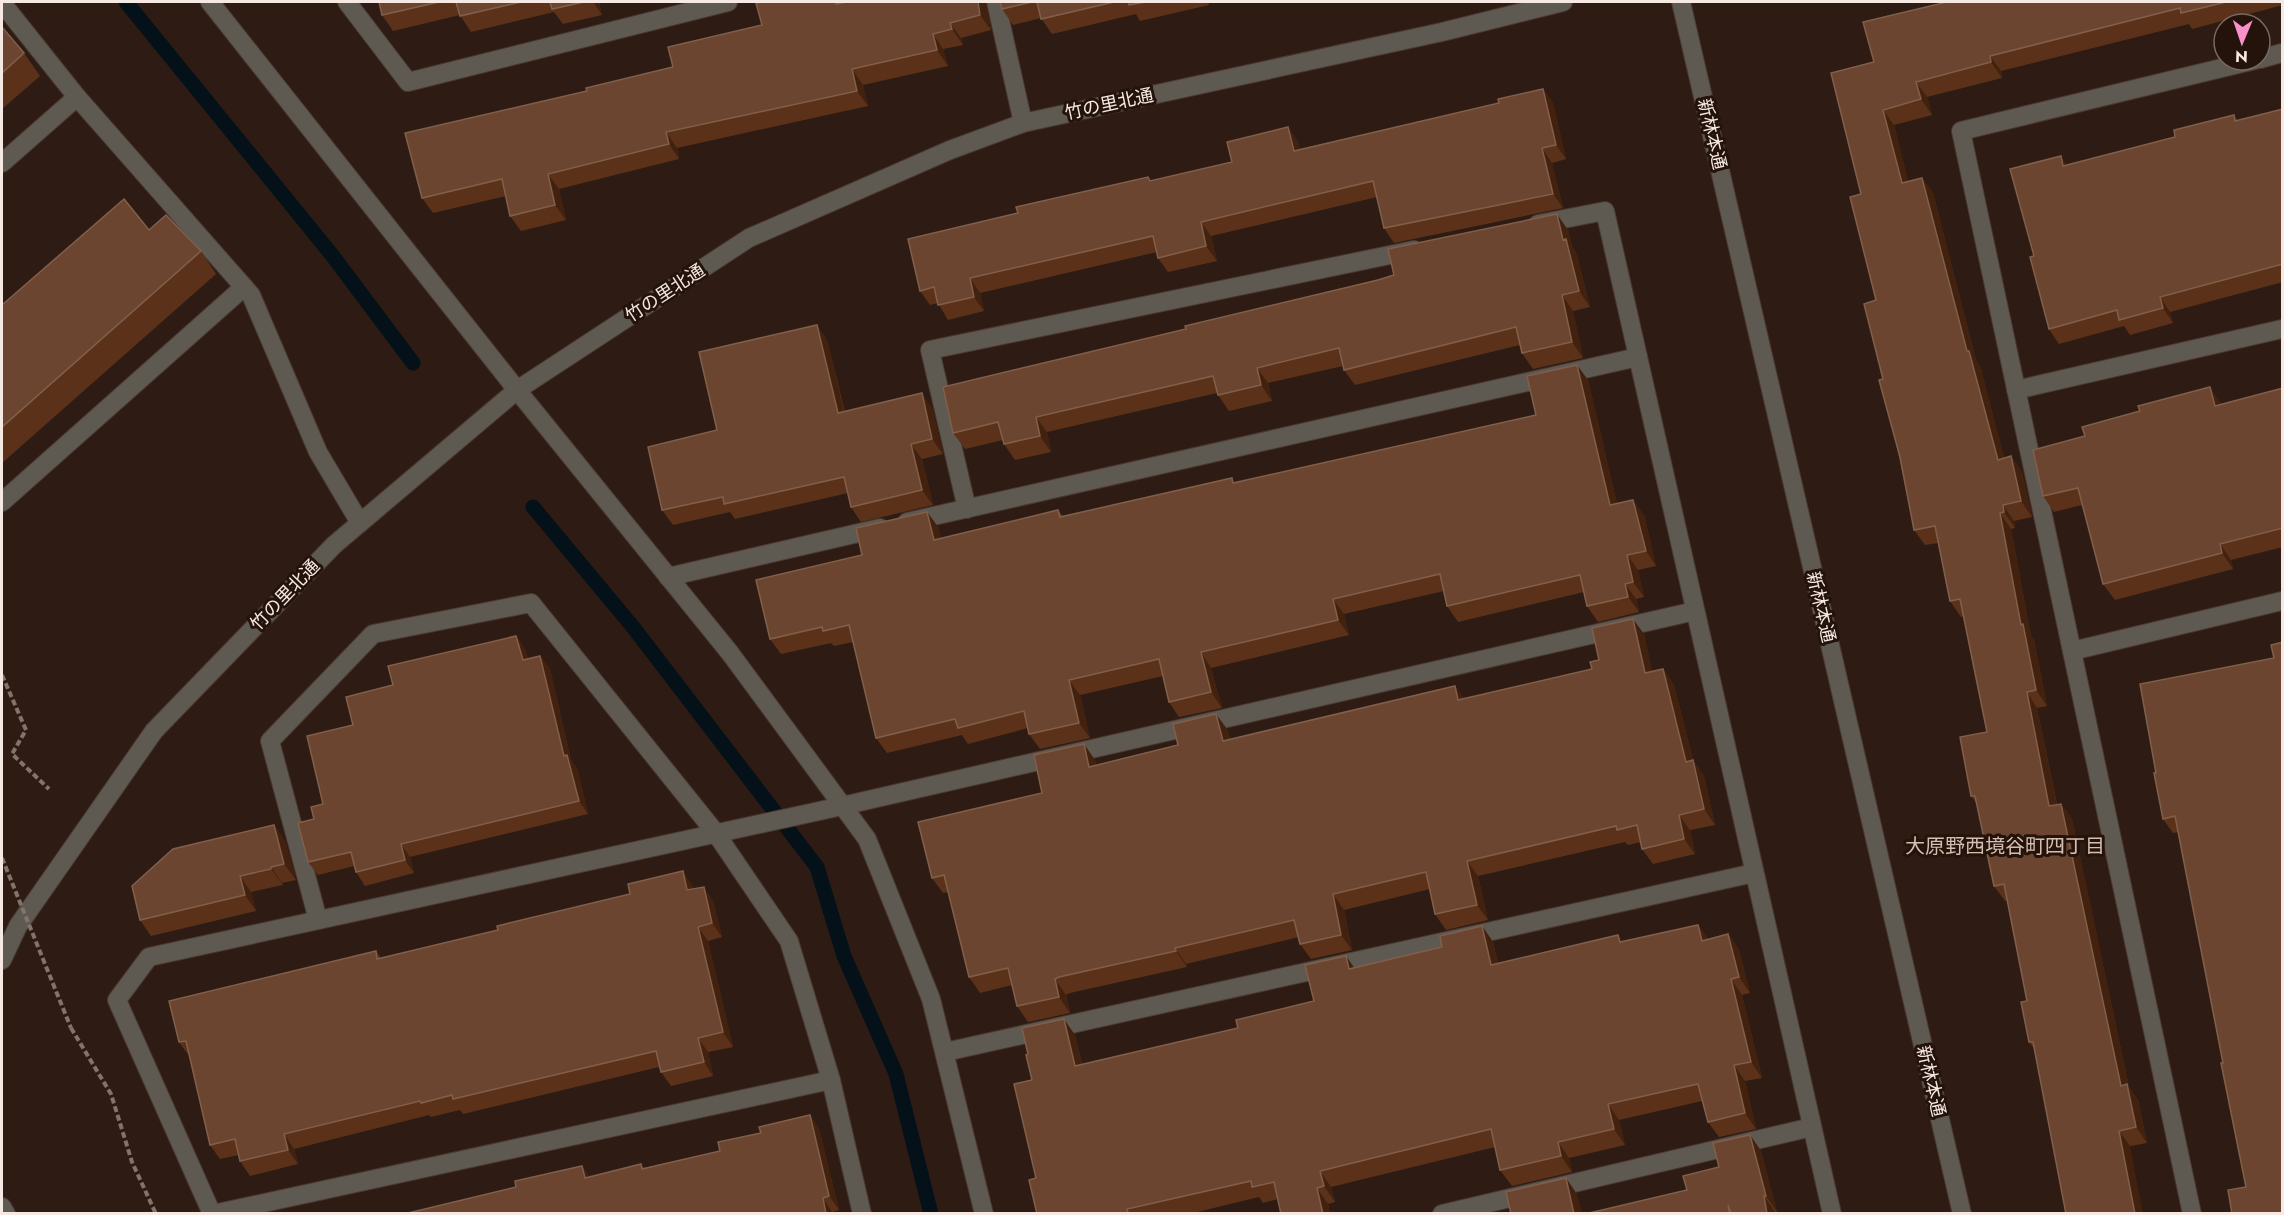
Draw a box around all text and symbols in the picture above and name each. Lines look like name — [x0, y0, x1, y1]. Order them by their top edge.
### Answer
north arrow — [2212, 12, 2272, 72]
text: N — [2235, 45, 2248, 68]
street label: 竹の里北通 — [1062, 82, 1156, 126]
street label: 新林本通 — [1691, 96, 1733, 172]
street label: 竹の里北通 — [620, 258, 710, 328]
street label: 竹の里北通 — [244, 554, 326, 636]
street label: 新林本通 — [1800, 569, 1842, 645]
district label: 大原野西境谷町四丁目 — [1905, 832, 2105, 861]
street label: 新林本通 — [1910, 1043, 1952, 1119]

